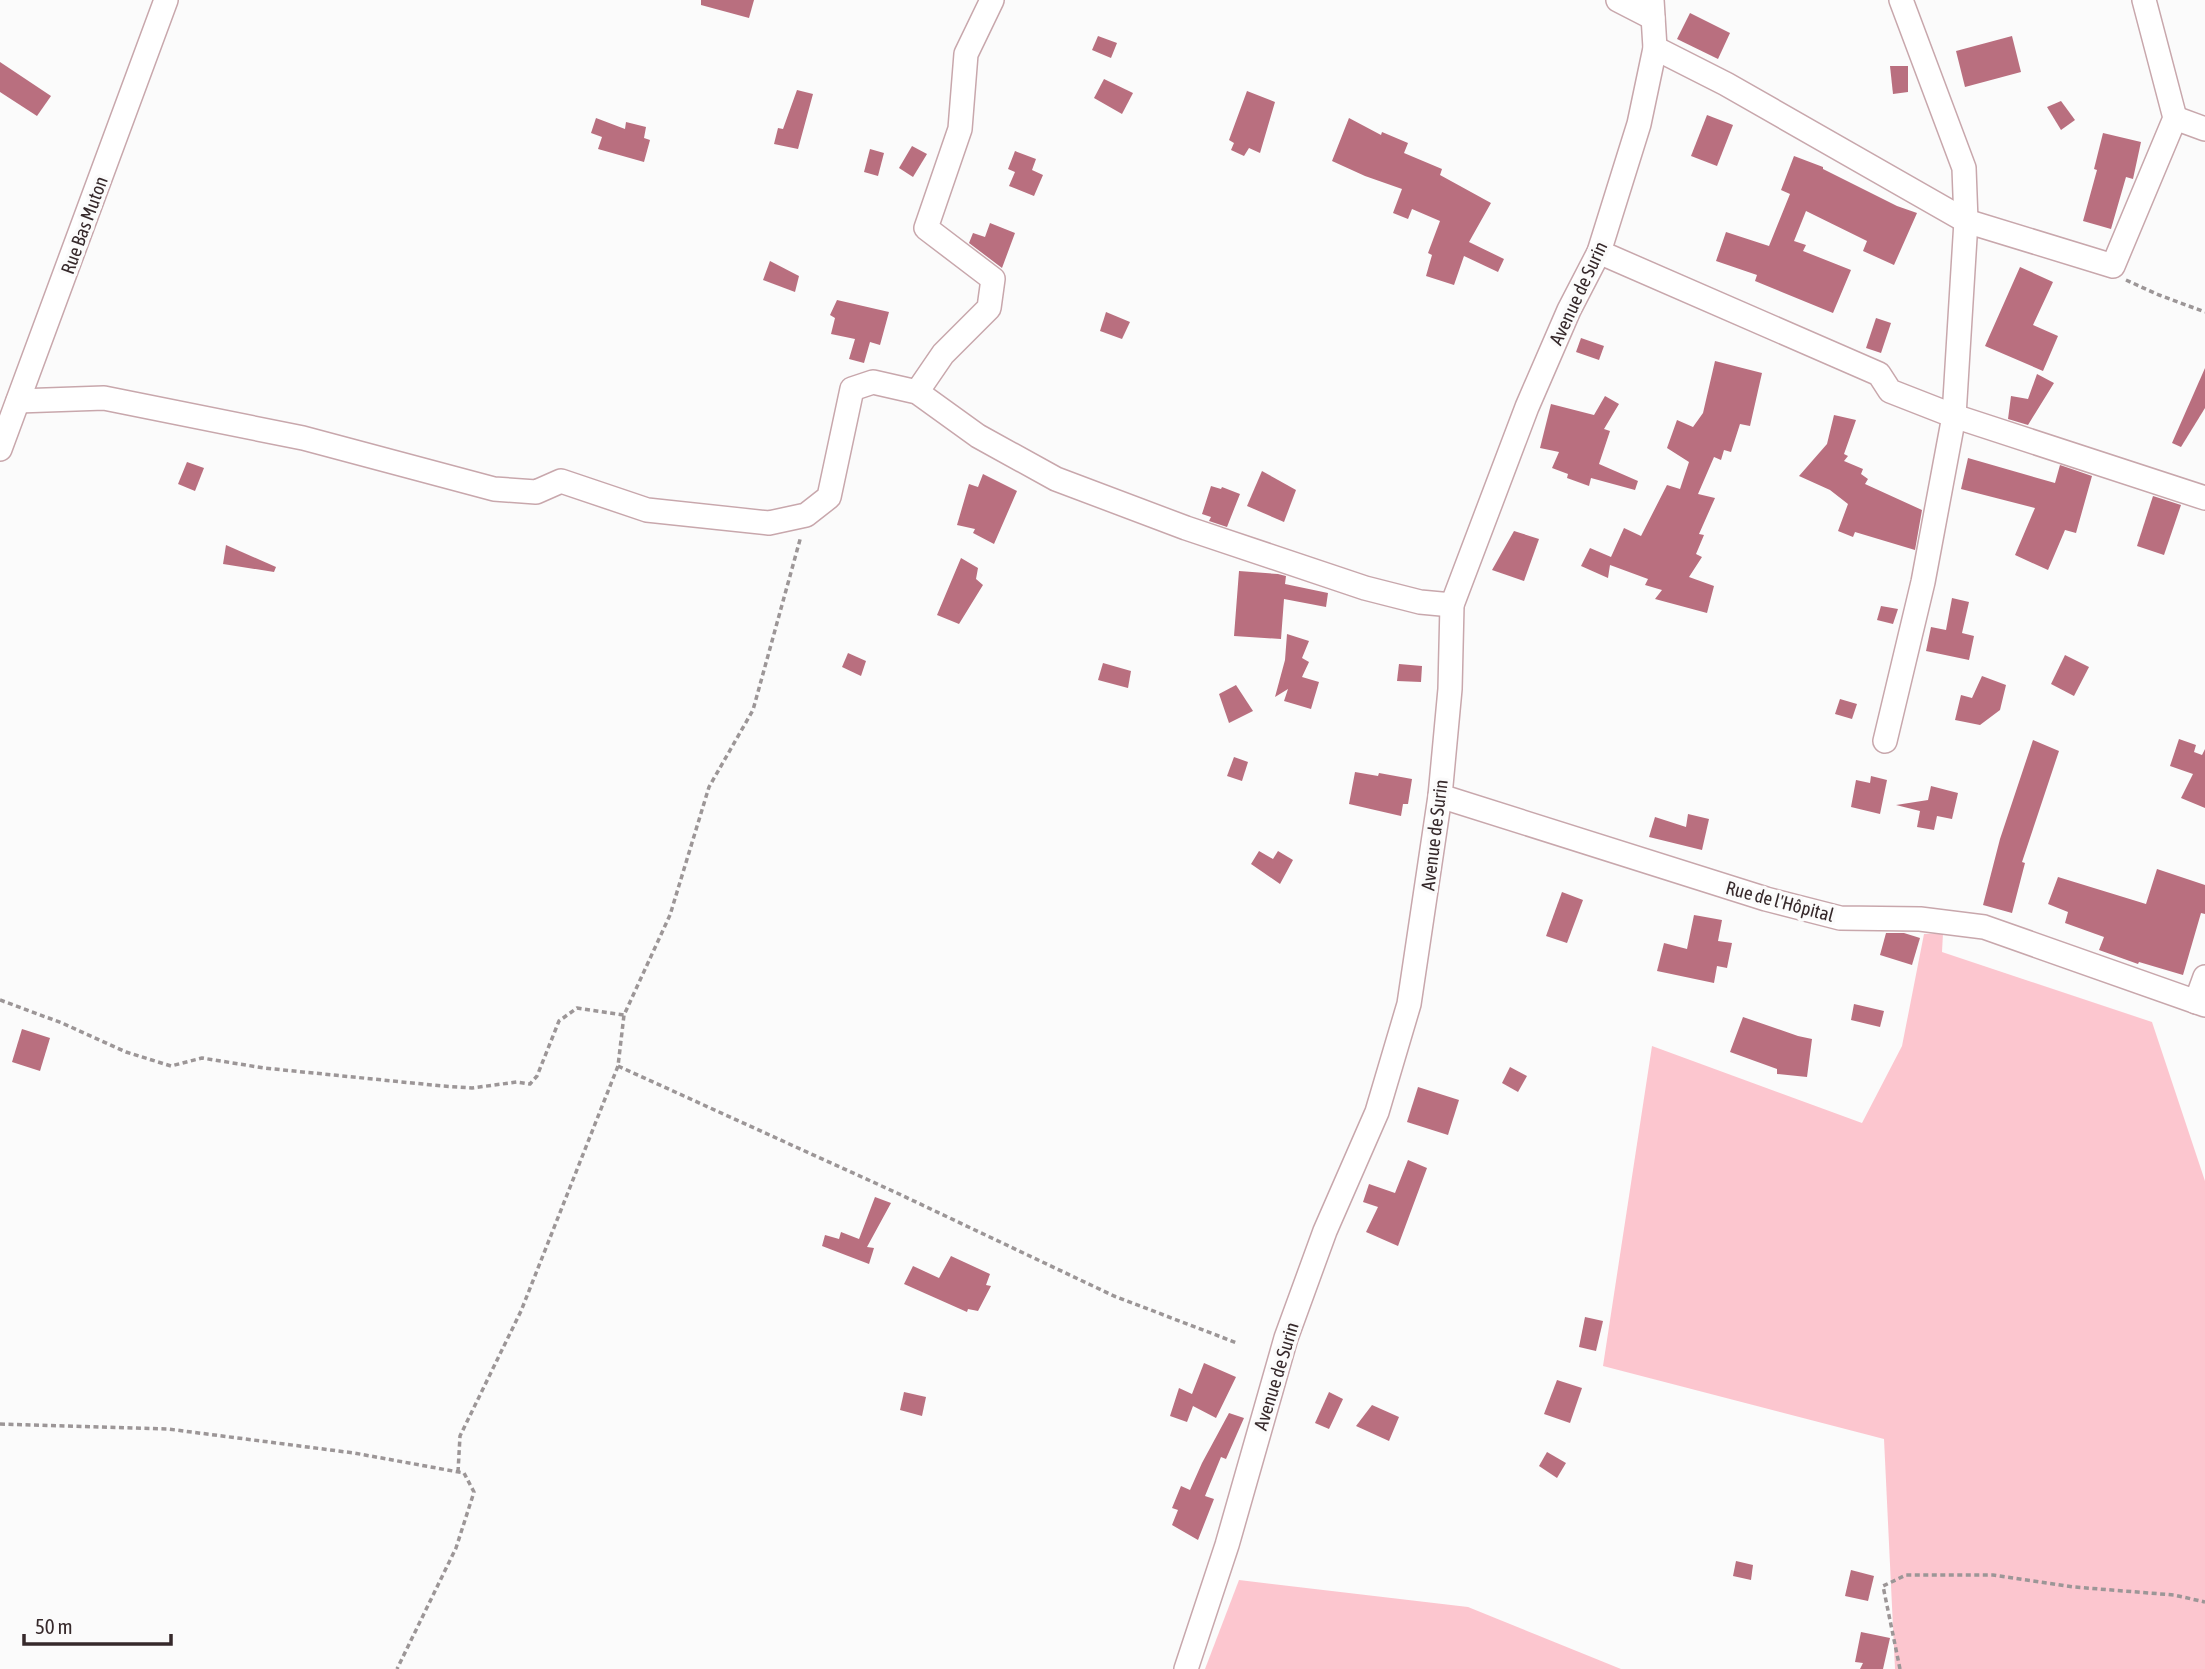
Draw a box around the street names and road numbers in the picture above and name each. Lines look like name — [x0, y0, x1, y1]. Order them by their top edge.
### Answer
street label: Rue Bas Muton — [56, 173, 112, 277]
street label: Avenue de Surin — [1544, 238, 1612, 348]
street label: Avenue de Surin — [1416, 778, 1452, 892]
street label: Rue de l'Hôpital — [1724, 876, 1836, 926]
street label: Avenue de Surin — [1249, 1319, 1303, 1433]

